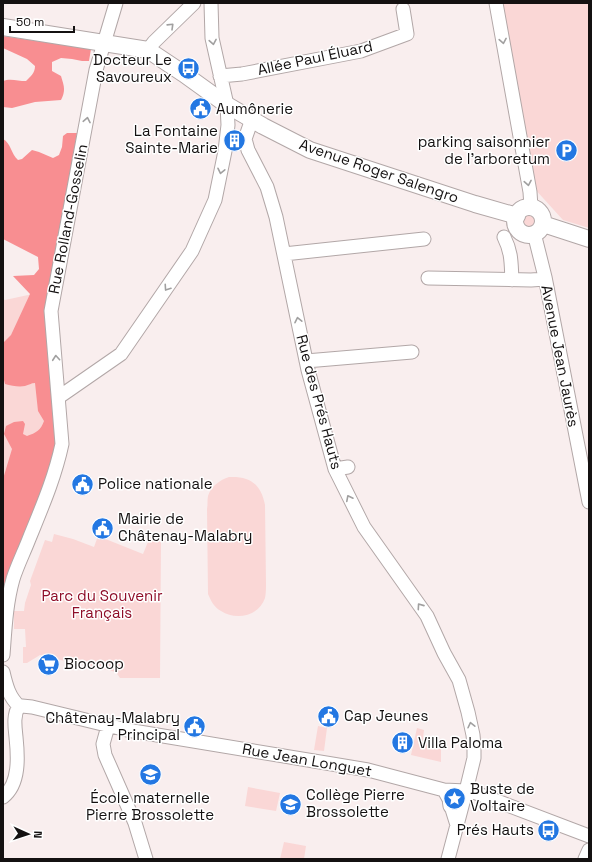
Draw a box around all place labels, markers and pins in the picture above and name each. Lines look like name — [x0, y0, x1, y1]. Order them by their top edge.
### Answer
place label: Docteur Le Savoureux — [93, 50, 172, 86]
bus stop icon: Docteur Le Savoureux — [175, 56, 201, 82]
public building icon: Aumônerie — [188, 96, 214, 122]
place label: Aumônerie — [216, 99, 293, 118]
place label: La Fontaine Sainte-Marie — [125, 121, 218, 157]
building icon: La Fontaine Sainte-Marie — [221, 127, 247, 153]
place label: parking saisonnier de l'arboretum — [418, 132, 550, 168]
parking icon: parking saisonnier de l'arboretum — [553, 138, 579, 164]
public building icon: Police nationale — [69, 471, 95, 497]
place label: Police nationale — [98, 474, 213, 493]
place label: Mairie de Châtenay-Malabry — [118, 509, 253, 545]
public building icon: Mairie de Châtenay-Malabry — [90, 515, 116, 541]
supermarket icon: Biocoop — [35, 651, 61, 677]
place label: Biocoop — [64, 654, 124, 673]
public building icon: Cap Jeunes — [316, 703, 342, 729]
place label: Cap Jeunes — [344, 706, 428, 725]
place label: Châtenay-Malabry Principal — [45, 708, 180, 744]
public building icon: Châtenay-Malabry Principal — [182, 714, 208, 740]
building icon: Villa Paloma — [389, 730, 415, 756]
place label: Villa Paloma — [418, 733, 503, 752]
school or university icon: École maternelle Pierre Brossolette — [137, 762, 163, 788]
place label: Buste de Voltaire — [470, 779, 535, 815]
place label: Collège Pierre Brossolette — [306, 785, 405, 821]
place icon: Buste de Voltaire — [442, 785, 468, 811]
place label: École maternelle Pierre Brossolette — [86, 788, 214, 824]
school or university icon: Collège Pierre Brossolette — [278, 791, 304, 817]
bus stop icon: Prés Hauts — [536, 817, 562, 843]
place label: Prés Hauts — [457, 820, 534, 839]

